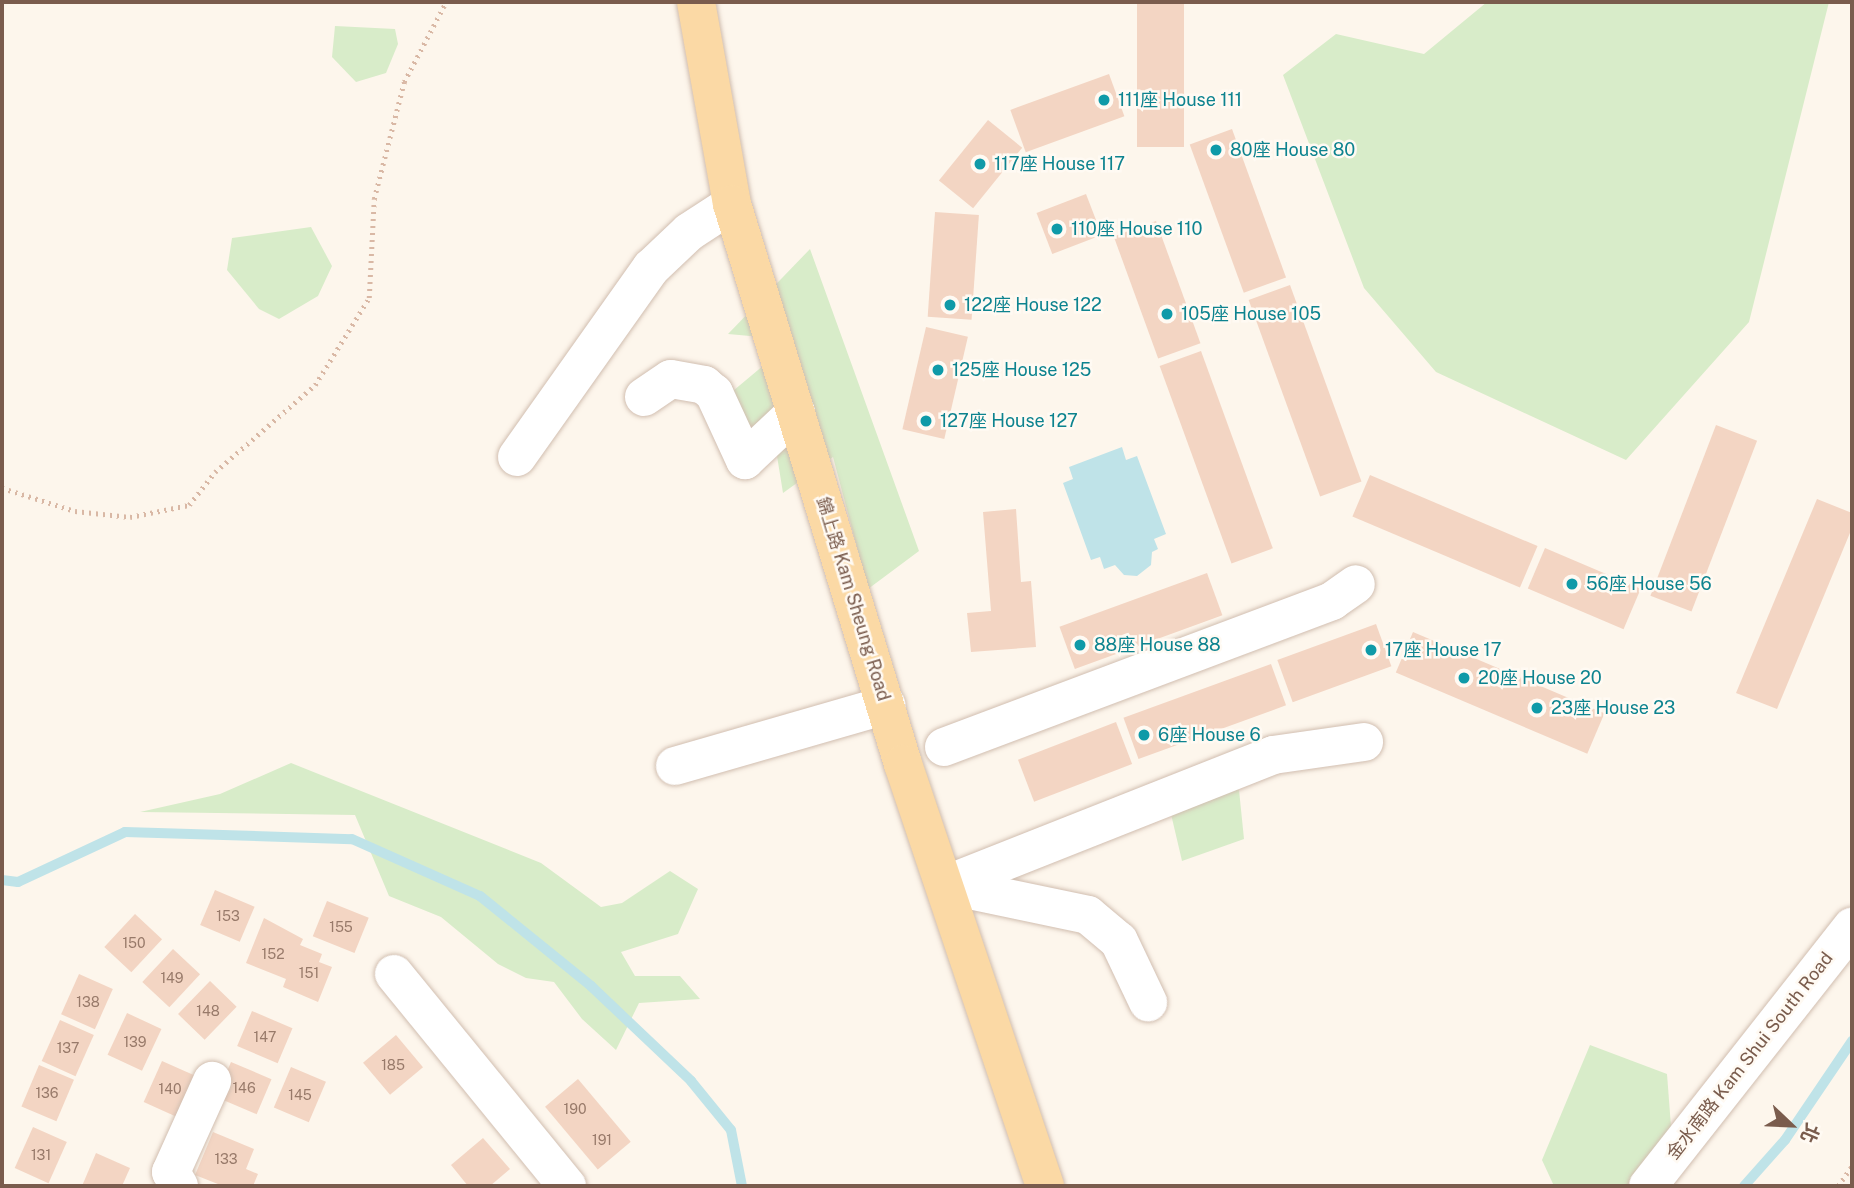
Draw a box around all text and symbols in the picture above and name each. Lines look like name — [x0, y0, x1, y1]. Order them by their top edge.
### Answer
place label: 111座 House 111 — [1118, 89, 1242, 111]
marker: 111座 House 111 — [1096, 92, 1112, 108]
place label: 80座 House 80 — [1230, 139, 1355, 161]
marker: 80座 House 80 — [1208, 142, 1224, 158]
place label: 117座 House 117 — [994, 153, 1125, 175]
marker: 117座 House 117 — [972, 156, 988, 172]
place label: 110座 House 110 — [1071, 218, 1203, 240]
marker: 110座 House 110 — [1049, 221, 1065, 237]
place label: 122座 House 122 — [964, 294, 1102, 316]
marker: 122座 House 122 — [942, 297, 958, 313]
place label: 105座 House 105 — [1181, 303, 1321, 325]
marker: 105座 House 105 — [1159, 306, 1175, 322]
place label: 125座 House 125 — [952, 359, 1091, 381]
marker: 125座 House 125 — [930, 362, 946, 378]
place label: 127座 House 127 — [940, 410, 1078, 432]
marker: 127座 House 127 — [918, 413, 934, 429]
street label: 錦上路 Kam Sheung Road — [812, 494, 894, 704]
place label: 56座 House 56 — [1586, 573, 1712, 595]
marker: 56座 House 56 — [1564, 576, 1580, 592]
place label: 88座 House 88 — [1094, 634, 1221, 656]
marker: 88座 House 88 — [1072, 637, 1088, 653]
place label: 17座 House 17 — [1385, 639, 1502, 661]
marker: 17座 House 17 — [1363, 642, 1379, 658]
place label: 20座 House 20 — [1478, 667, 1602, 689]
marker: 20座 House 20 — [1456, 670, 1472, 686]
place label: 23座 House 23 — [1551, 697, 1675, 719]
marker: 23座 House 23 — [1529, 700, 1545, 716]
place label: 6座 House 6 — [1158, 724, 1261, 746]
marker: 6座 House 6 — [1136, 727, 1152, 743]
house number: 153 — [216, 908, 240, 924]
house number: 155 — [329, 919, 353, 935]
house number: 150 — [122, 935, 146, 951]
house number: 152 — [261, 946, 285, 962]
street label: 金水南路 Kam Shui South Road — [1662, 948, 1838, 1164]
house number: 151 — [299, 965, 319, 981]
house number: 149 — [160, 970, 184, 986]
house number: 138 — [76, 994, 100, 1010]
house number: 148 — [196, 1003, 220, 1019]
house number: 147 — [254, 1029, 276, 1045]
house number: 139 — [123, 1034, 147, 1050]
house number: 137 — [57, 1040, 79, 1056]
house number: 185 — [381, 1057, 405, 1073]
house number: 146 — [232, 1080, 256, 1096]
house number: 140 — [158, 1081, 182, 1097]
house number: 136 — [35, 1085, 59, 1101]
house number: 145 — [288, 1087, 312, 1103]
north arrow — [1756, 1090, 1826, 1160]
house number: 190 — [564, 1101, 586, 1117]
text: 北 — [1796, 1120, 1824, 1146]
house number: 191 — [592, 1132, 612, 1148]
house number: 131 — [31, 1147, 51, 1163]
house number: 133 — [214, 1151, 238, 1167]

